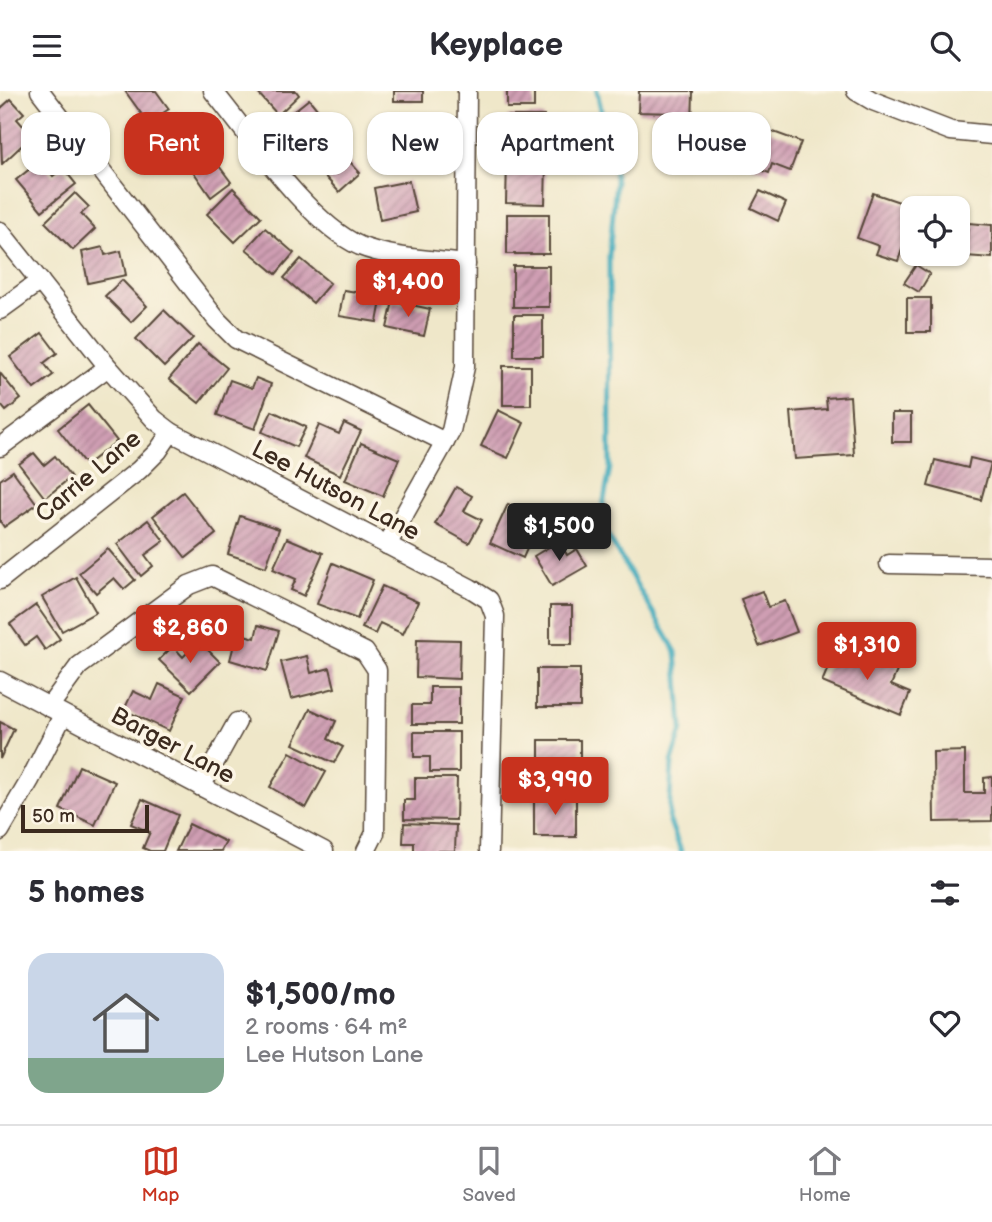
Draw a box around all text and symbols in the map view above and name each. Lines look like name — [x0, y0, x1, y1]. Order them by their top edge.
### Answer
text: Keyplace — [429, 26, 563, 65]
icon: menu — [28, 27, 66, 65]
icon: search — [926, 27, 964, 65]
chip: Buy — [21, 112, 110, 175]
chip: Rent — [124, 112, 224, 175]
chip: Filters — [238, 112, 353, 175]
chip: New — [367, 112, 463, 175]
chip: Apartment — [477, 112, 638, 175]
chip: House — [652, 112, 771, 175]
map controls — [900, 196, 970, 266]
button: locate — [900, 196, 970, 266]
pin: $1,400 — [351, 259, 465, 319]
text: $1,400 — [372, 268, 444, 296]
street label: Carrie Lane — [30, 424, 147, 529]
street label: Lee Hutson Lane — [247, 434, 425, 547]
pin: $1,500 — [502, 503, 616, 563]
text: $1,500 — [523, 512, 595, 540]
pin: $2,860 — [133, 605, 247, 665]
text: $2,860 — [152, 614, 228, 642]
pin: $1,310 — [810, 623, 924, 682]
text: $1,310 — [833, 631, 901, 659]
street label: Barger Lane — [106, 701, 240, 790]
pin: $3,990 — [498, 757, 612, 817]
text: $3,990 — [518, 766, 592, 794]
scale bar — [21, 802, 149, 834]
text: 50 m — [32, 805, 75, 828]
icon: filters — [926, 874, 964, 912]
text: 5 homes — [28, 875, 145, 911]
text: $1,500/mo — [245, 977, 395, 1013]
icon: home — [84, 981, 168, 1065]
icon: heart — [926, 1004, 964, 1042]
text: 2 rooms · 64 m² — [245, 1013, 407, 1041]
text: Lee Hutson Lane — [245, 1041, 423, 1069]
tab: Map — [141, 1142, 180, 1207]
tab: Saved — [463, 1142, 516, 1207]
tab: Home — [799, 1142, 851, 1207]

